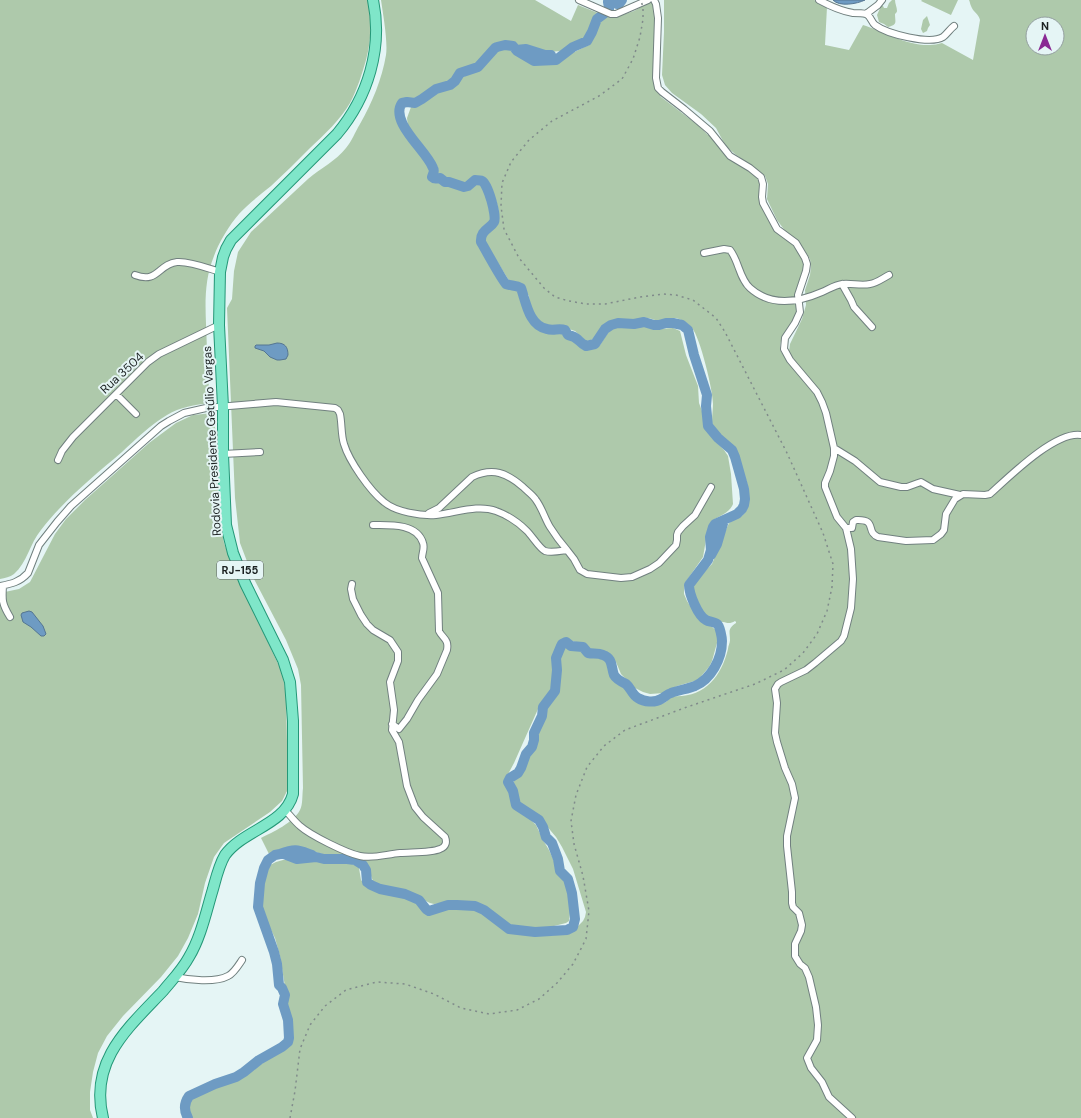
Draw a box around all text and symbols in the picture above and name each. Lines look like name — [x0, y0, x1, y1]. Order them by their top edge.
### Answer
north arrow — [1025, 16, 1065, 56]
text: N — [1041, 19, 1049, 33]
street label: Rodovia Presidente Getúlio Vargas — [199, 346, 225, 536]
street label: Rua 3504 — [97, 349, 147, 397]
road number: RJ-155 — [217, 561, 263, 579]

